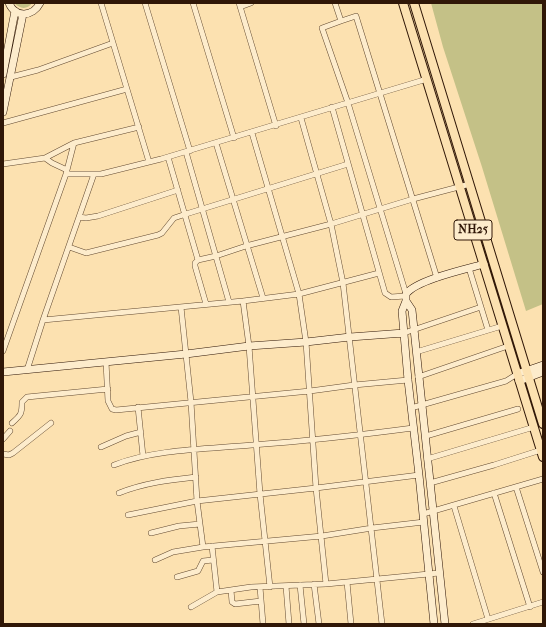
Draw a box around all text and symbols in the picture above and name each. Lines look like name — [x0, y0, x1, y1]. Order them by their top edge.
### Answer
road number: NH25 — [454, 220, 492, 240]

